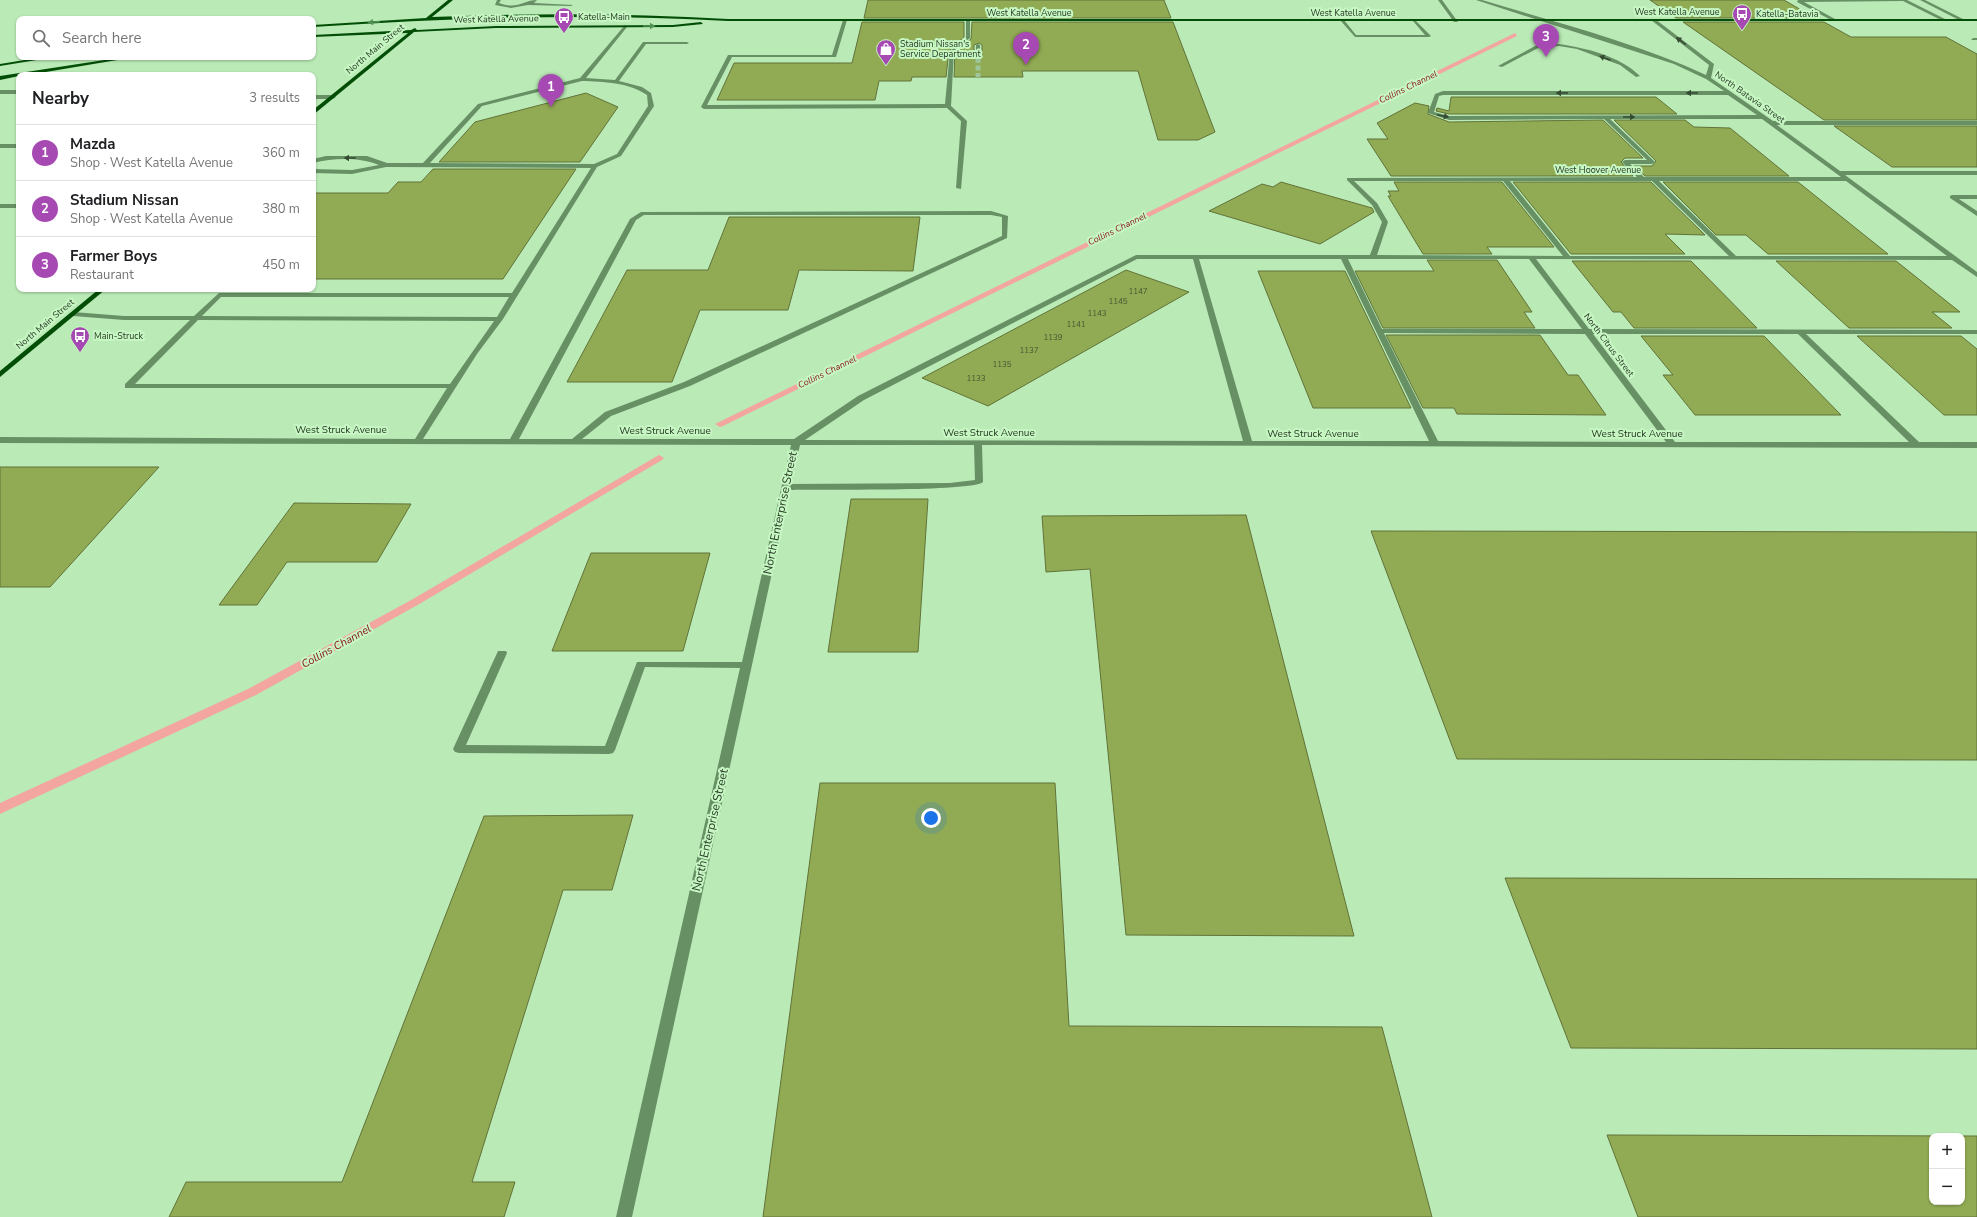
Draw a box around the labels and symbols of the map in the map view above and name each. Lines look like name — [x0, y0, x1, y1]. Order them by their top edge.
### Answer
bus stop icon: Katella-Batavia — [1731, 3, 1753, 31]
bus stop icon: Katella-Main — [553, 6, 575, 34]
street label: West Katella Avenue — [1634, 6, 1720, 18]
street label: West Katella Avenue — [986, 7, 1072, 19]
street label: West Katella Avenue — [1310, 7, 1396, 19]
place label: Katella-Batavia — [1756, 8, 1819, 20]
place label: Katella-Main — [578, 11, 630, 23]
street label: West Katella Avenue — [453, 12, 539, 26]
one-way arrow — [368, 19, 380, 26]
street label: North Main Street — [343, 21, 407, 77]
one-way arrow — [643, 23, 656, 29]
pin: 3 — [1533, 24, 1559, 57]
pin: 2 — [1013, 32, 1039, 65]
one-way arrow — [1676, 37, 1687, 46]
shop icon: Stadium Nissan's Service Department — [875, 38, 897, 66]
place label: Stadium Nissan's Service Department — [900, 38, 981, 60]
one-way arrow — [1598, 54, 1610, 60]
water label: Collins Channel — [1377, 68, 1439, 106]
street label: North Batavia Street — [1713, 68, 1788, 126]
pin: 1 — [538, 74, 564, 107]
one-way arrow — [1555, 90, 1568, 96]
one-way arrow — [1685, 90, 1698, 96]
one-way arrow — [1437, 114, 1450, 120]
one-way arrow — [1623, 114, 1636, 120]
one-way arrow — [343, 155, 356, 161]
street label: West Hoover Avenue — [1555, 164, 1641, 176]
water label: Collins Channel — [1086, 210, 1148, 248]
house number: 1147 — [1128, 286, 1148, 297]
street label: North Main Street — [13, 296, 77, 352]
house number: 1145 — [1108, 296, 1128, 307]
house number: 1143 — [1087, 308, 1107, 319]
street label: North Citrus Street — [1581, 311, 1637, 380]
house number: 1141 — [1066, 319, 1086, 330]
bus stop icon: Main-Struck — [69, 325, 91, 353]
place label: Main-Struck — [94, 330, 143, 342]
house number: 1139 — [1043, 332, 1063, 343]
house number: 1137 — [1019, 345, 1039, 356]
water label: Collins Channel — [796, 353, 858, 391]
house number: 1135 — [992, 359, 1012, 370]
house number: 1133 — [966, 373, 986, 384]
street label: West Struck Avenue — [295, 423, 387, 437]
street label: West Struck Avenue — [619, 424, 711, 438]
street label: West Struck Avenue — [943, 426, 1035, 440]
street label: West Struck Avenue — [1267, 427, 1359, 441]
street label: West Struck Avenue — [1591, 427, 1683, 441]
street label: North Enterprise Street — [759, 449, 801, 576]
water label: Collins Channel — [299, 621, 374, 672]
street label: North Enterprise Street — [688, 767, 732, 893]
your location — [921, 808, 941, 828]

